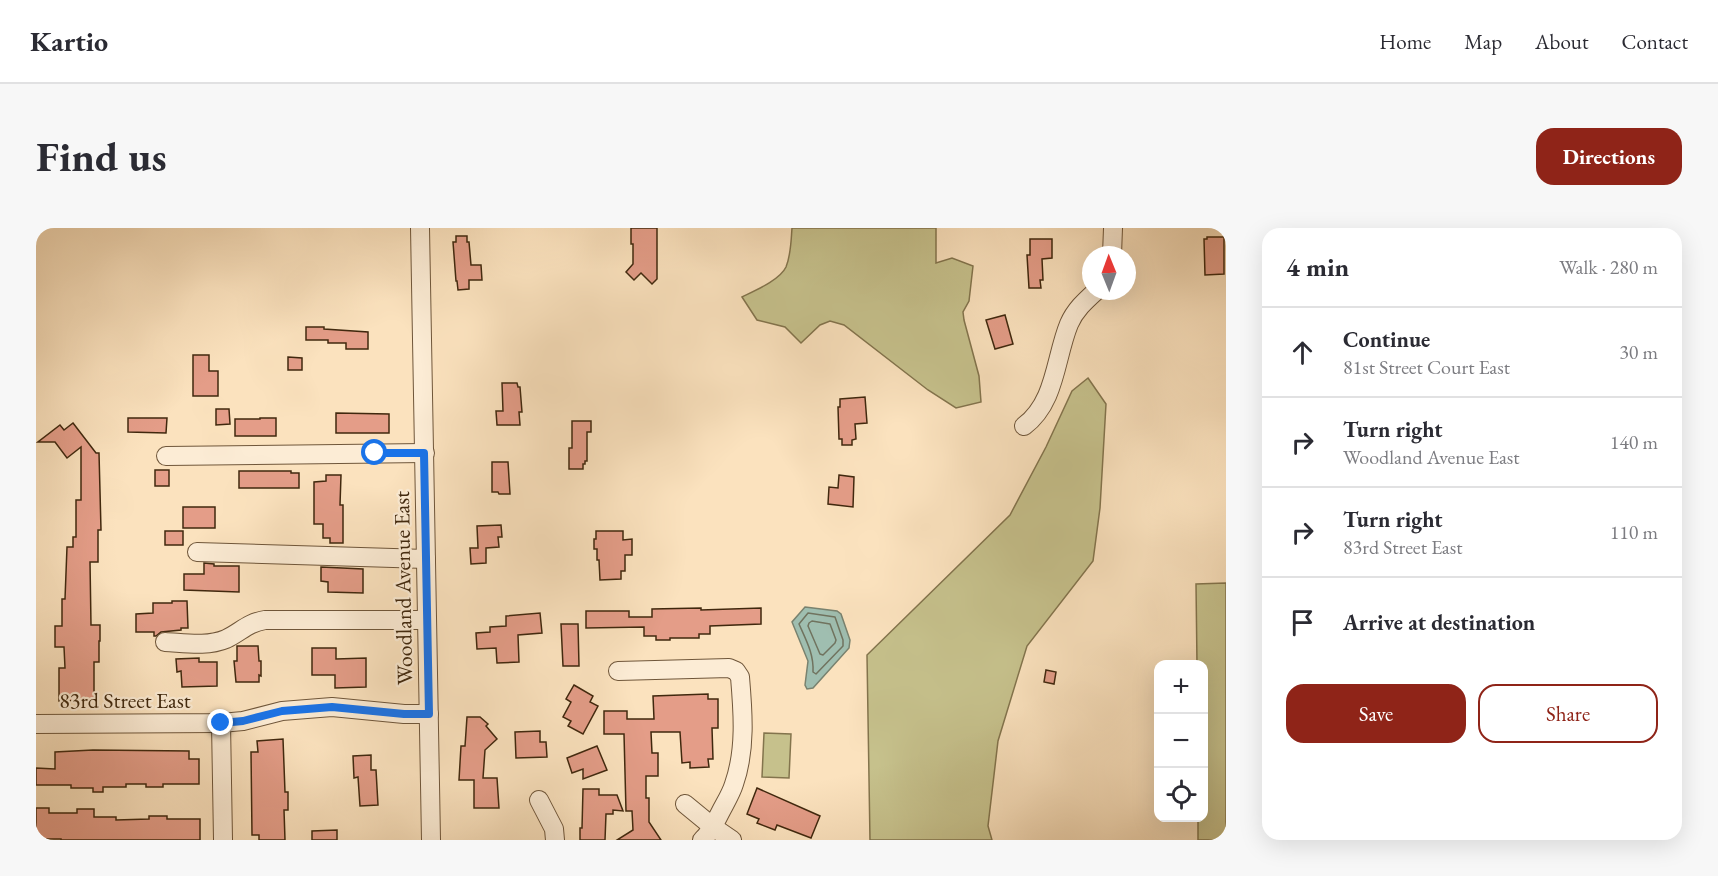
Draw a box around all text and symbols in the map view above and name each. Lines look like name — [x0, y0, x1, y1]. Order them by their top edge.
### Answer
text: Kartio — [30, 23, 108, 59]
text: Home — [1379, 28, 1431, 55]
text: Map — [1464, 28, 1502, 55]
text: About — [1535, 28, 1588, 55]
text: Contact — [1621, 28, 1688, 55]
button: Directions — [1536, 128, 1682, 185]
text: Find us — [36, 129, 167, 184]
north arrow — [1082, 246, 1136, 300]
text: 4 min — [1286, 250, 1349, 284]
text: Walk · 280 m — [1559, 254, 1658, 280]
text: Continue — [1343, 325, 1430, 354]
icon: ahead — [1286, 336, 1319, 369]
text: 30 m — [1619, 339, 1658, 365]
text: 81st Street Court East — [1343, 354, 1510, 380]
text: Turn right — [1343, 415, 1442, 444]
icon: right — [1286, 426, 1319, 459]
text: 140 m — [1610, 429, 1658, 455]
route start — [361, 439, 387, 465]
text: Woodland Avenue East — [1343, 444, 1520, 470]
street label: Woodland Avenue East — [387, 491, 419, 685]
text: Turn right — [1343, 505, 1442, 534]
icon: right — [1286, 516, 1319, 549]
text: 110 m — [1610, 519, 1658, 545]
text: 83rd Street East — [1343, 534, 1462, 560]
icon: arrive — [1286, 606, 1319, 639]
text: Arrive at destination — [1343, 608, 1535, 637]
map controls — [1154, 660, 1208, 822]
button: + — [1154, 660, 1208, 714]
button: Save — [1286, 684, 1466, 743]
button: Share — [1478, 684, 1658, 743]
street label: 83rd Street East — [59, 686, 191, 715]
route end — [207, 709, 233, 735]
button: − — [1154, 714, 1208, 768]
button: locate — [1154, 768, 1208, 822]

